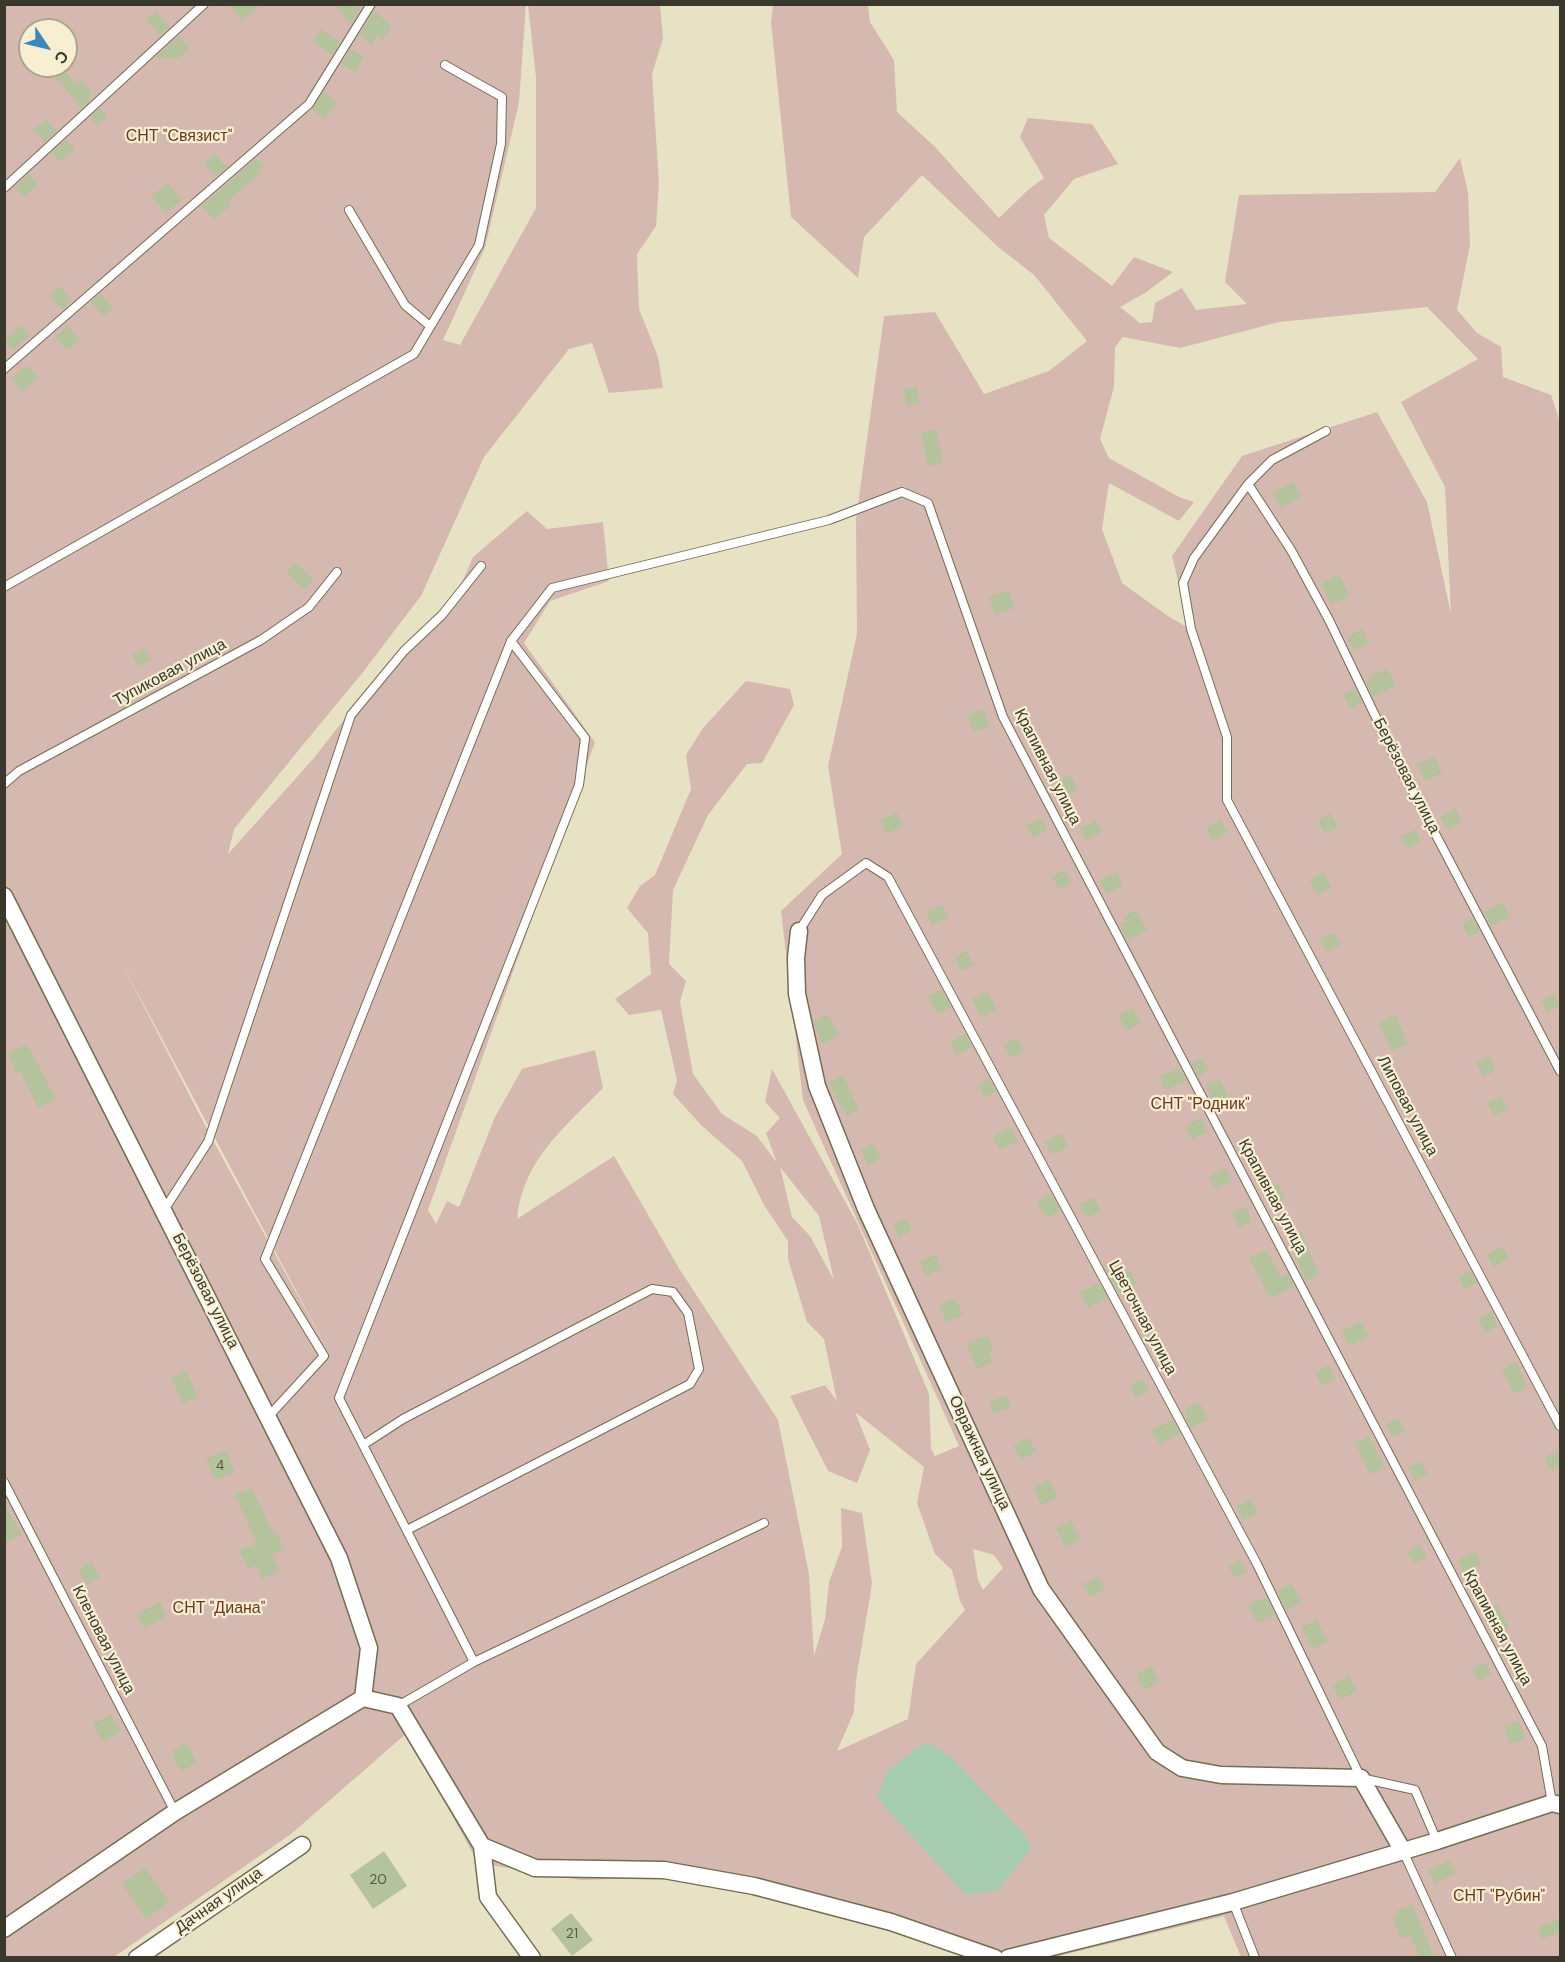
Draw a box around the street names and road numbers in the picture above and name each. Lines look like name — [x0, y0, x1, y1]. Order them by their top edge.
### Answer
street label: Тупиковая улица — [110, 635, 230, 711]
street label: Крапивная улица — [1009, 706, 1085, 828]
street label: Берёзовая улица — [1369, 715, 1443, 837]
street label: Липовая улица — [1372, 1052, 1442, 1160]
street label: Крапивная улица — [1234, 1136, 1310, 1258]
street label: Берёзовая улица — [168, 1230, 242, 1352]
street label: Цветочная улица — [1104, 1257, 1180, 1379]
street label: Овражная улица — [944, 1393, 1014, 1513]
street label: Крапивная улица — [1459, 1567, 1535, 1689]
street label: Кленовая улица — [67, 1582, 139, 1698]
street label: Дачная улица — [172, 1864, 266, 1938]

